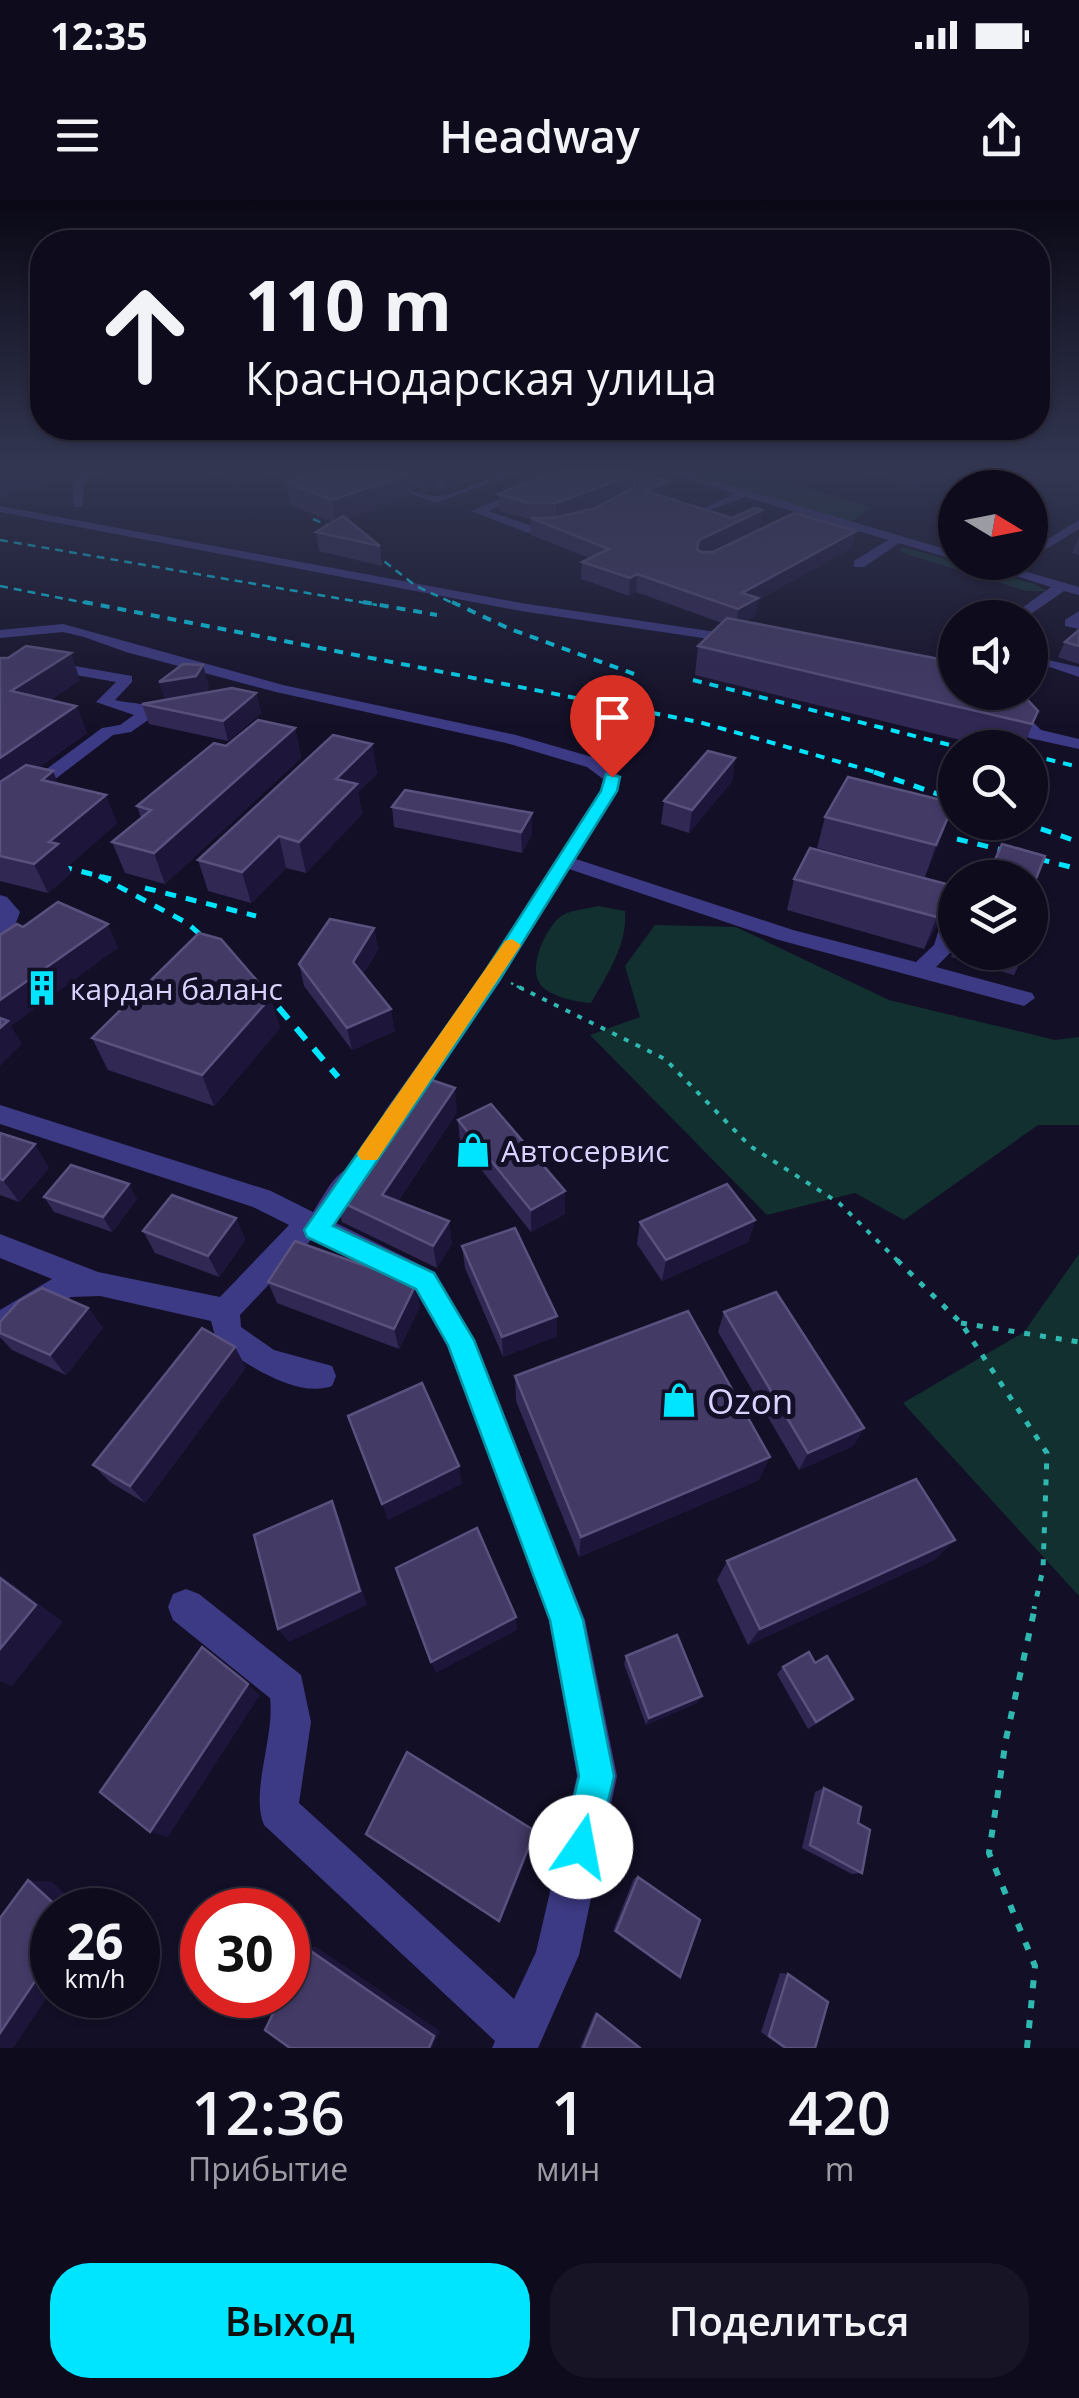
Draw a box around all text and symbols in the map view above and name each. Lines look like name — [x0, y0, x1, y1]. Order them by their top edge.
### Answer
text: 12:35 — [50, 9, 148, 61]
text: Headway — [439, 105, 640, 166]
icon: menu — [50, 108, 105, 163]
icon: share — [974, 108, 1029, 163]
text: 110 m — [245, 256, 452, 352]
icon: ahead — [80, 270, 210, 400]
text: Краснодарская улица — [245, 347, 717, 408]
north arrow — [938, 470, 1048, 580]
map controls — [938, 470, 1048, 970]
button: sound — [938, 600, 1048, 710]
pin — [570, 675, 655, 778]
icon: arrive — [585, 690, 640, 745]
button: search — [938, 730, 1048, 840]
button: layers — [938, 860, 1048, 970]
place label: кардан баланс — [70, 968, 283, 1009]
building icon: кардан баланс — [23, 969, 61, 1007]
place label: Автосервис — [501, 1130, 670, 1171]
shop icon: Автосервис — [454, 1131, 492, 1169]
place label: Ozon — [707, 1377, 793, 1424]
shop icon: Ozon — [660, 1381, 698, 1419]
position arrow — [529, 1795, 633, 1899]
speed limit sign: 30 — [180, 1888, 310, 2018]
text: 26 — [66, 1907, 124, 1975]
text: km/h — [65, 1961, 125, 1995]
text: 12:36 — [191, 2071, 345, 2153]
text: 1 — [551, 2071, 585, 2153]
text: 420 — [788, 2071, 891, 2153]
text: Прибытие — [188, 2147, 348, 2190]
text: мин — [536, 2147, 600, 2190]
text: m — [825, 2147, 854, 2190]
button: Выход — [50, 2263, 530, 2378]
button: Поделиться — [550, 2263, 1029, 2378]

